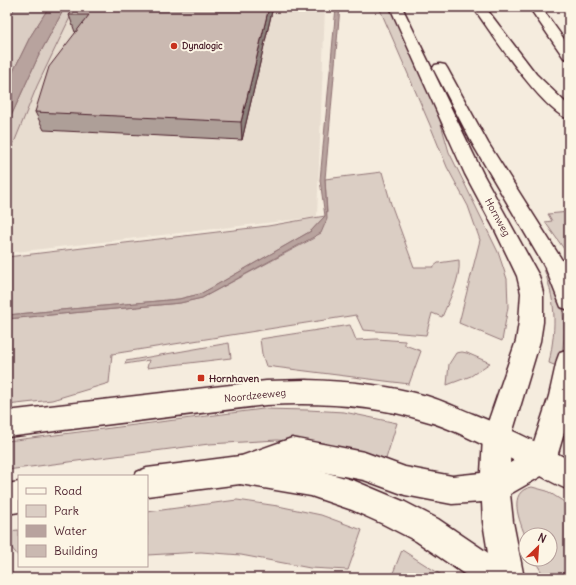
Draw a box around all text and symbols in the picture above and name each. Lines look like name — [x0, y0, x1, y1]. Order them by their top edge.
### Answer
place label: Dynalogic — [182, 40, 223, 52]
marker: Dynalogic — [169, 41, 179, 51]
street label: Hornweg — [482, 196, 513, 239]
place label: Hornhaven — [209, 372, 259, 385]
marker: Hornhaven — [196, 373, 206, 383]
street label: Noordzeeweg — [223, 386, 287, 405]
legend — [18, 475, 148, 567]
text: Road — [54, 483, 82, 498]
text: Park — [54, 503, 79, 518]
text: Water — [54, 523, 87, 538]
north arrow — [518, 527, 558, 567]
text: N — [536, 530, 549, 546]
text: Building — [54, 543, 98, 558]

